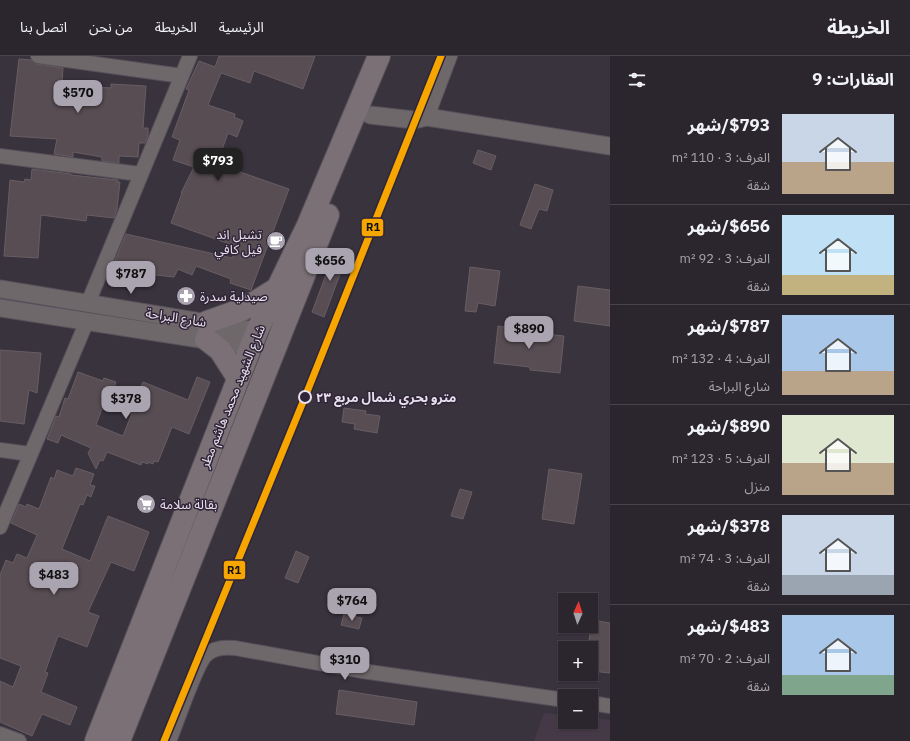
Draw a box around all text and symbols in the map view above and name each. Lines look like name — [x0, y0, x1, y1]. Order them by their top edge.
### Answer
text: الخريطة — [827, 15, 890, 39]
text: اتصل بنا — [20, 18, 67, 36]
text: من نحن — [89, 18, 133, 36]
text: الخريطة — [155, 18, 197, 36]
text: الرئيسية — [219, 18, 264, 36]
text: العقارات: 9 — [812, 68, 894, 90]
icon: filters — [626, 69, 648, 91]
pin: $570 — [54, 80, 102, 114]
text: $570 — [62, 84, 94, 101]
text: $793/شهر — [688, 114, 770, 136]
icon: home — [814, 130, 862, 178]
pin: $793 — [194, 148, 242, 182]
text: الغرف: 3 · 110 m² — [672, 149, 770, 166]
text: $793 — [202, 152, 234, 169]
text: شقة — [747, 177, 770, 194]
text: $656/شهر — [688, 215, 770, 237]
line badge: R1 — [361, 218, 384, 237]
text: R1 — [366, 220, 380, 234]
place label: تشيل اند فيل كافي — [214, 226, 262, 260]
cafe icon: تشيل اند فيل كافي — [265, 230, 287, 252]
icon: home — [814, 231, 862, 279]
pin: $656 — [306, 248, 354, 282]
text: الغرف: 3 · 92 m² — [680, 250, 770, 267]
text: $656 — [314, 252, 346, 269]
pin: $787 — [107, 261, 155, 295]
text: $787 — [115, 265, 147, 282]
text: شقة — [747, 278, 770, 295]
pharmacy icon: صيدلية سدرة — [175, 285, 197, 307]
place label: صيدلية سدرة — [200, 288, 268, 305]
street label: شارع البراحة — [144, 304, 207, 333]
text: $787/شهر — [688, 315, 770, 337]
pin: $890 — [505, 316, 553, 350]
text: $890 — [513, 320, 545, 337]
street label: شارع الشهيد محمد هاشم مطر — [196, 322, 271, 472]
icon: home — [814, 331, 862, 379]
text: الغرف: 4 · 132 m² — [672, 350, 770, 367]
text: شارع البراحة — [709, 378, 770, 395]
pin: $378 — [102, 386, 150, 420]
place label: مترو بحري شمال مربع ٢٣ — [316, 389, 456, 408]
text: $378 — [110, 390, 142, 407]
marker: مترو بحري شمال مربع ٢٣ — [298, 390, 312, 404]
text: $890/شهر — [688, 415, 770, 437]
icon: home — [814, 431, 862, 479]
text: الغرف: 5 · 123 m² — [672, 450, 770, 467]
text: منزل — [745, 478, 770, 495]
supermarket icon: بقالة سلامة — [135, 493, 157, 515]
place label: بقالة سلامة — [160, 496, 218, 513]
text: $378/شهر — [688, 515, 770, 537]
icon: home — [814, 531, 862, 579]
text: الغرف: 3 · 74 m² — [680, 550, 770, 567]
line badge: R1 — [223, 560, 246, 580]
pin: $483 — [30, 562, 78, 596]
text: R1 — [227, 563, 241, 577]
text: $483 — [38, 566, 70, 583]
text: شقة — [747, 578, 770, 595]
pin: $764 — [328, 588, 376, 622]
text: $764 — [336, 592, 368, 609]
north arrow — [558, 593, 598, 633]
map controls — [558, 593, 598, 729]
text: $483/شهر — [688, 615, 770, 637]
icon: home — [814, 631, 862, 679]
button: + — [558, 641, 598, 681]
pin: $310 — [321, 647, 369, 681]
text: الغرف: 2 · 70 m² — [680, 650, 770, 667]
text: $310 — [329, 651, 361, 668]
text: شقة — [747, 678, 770, 695]
button: − — [558, 689, 598, 729]

